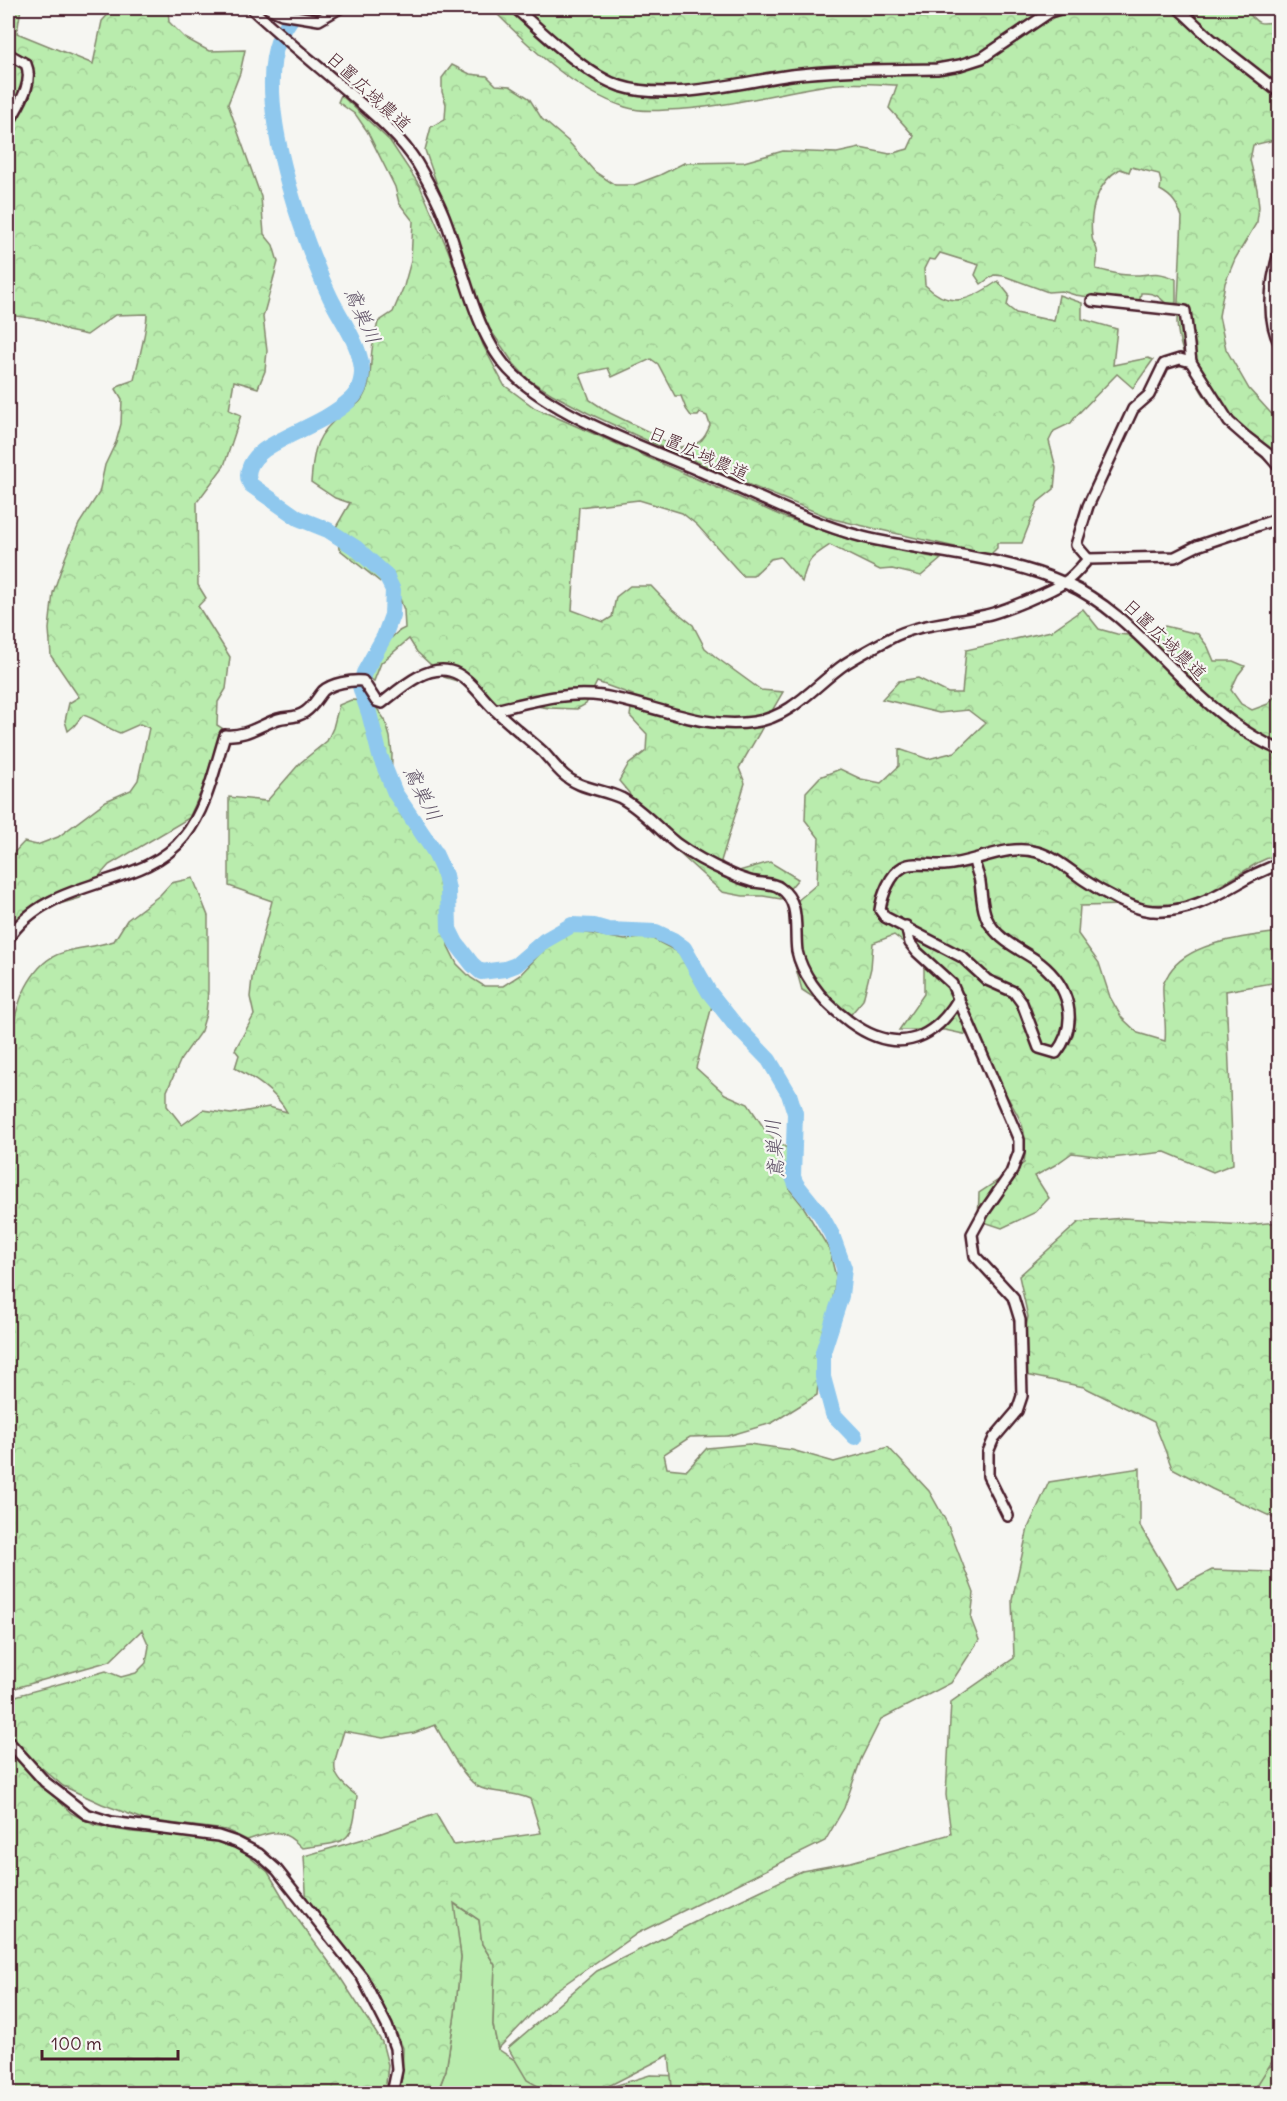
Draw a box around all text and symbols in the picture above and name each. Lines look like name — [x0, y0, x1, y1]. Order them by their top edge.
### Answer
street label: 日置広域農道 — [322, 46, 416, 136]
water label: 鳶巣川 — [339, 283, 387, 347]
street label: 日置広域農道 — [645, 421, 753, 485]
street label: 日置広域農道 — [1118, 593, 1212, 685]
water label: 鳶巣川 — [398, 761, 448, 825]
water label: 鳶巣川 — [759, 1118, 789, 1180]
scale bar — [42, 2023, 178, 2061]
text: 100 m — [51, 2032, 102, 2055]

